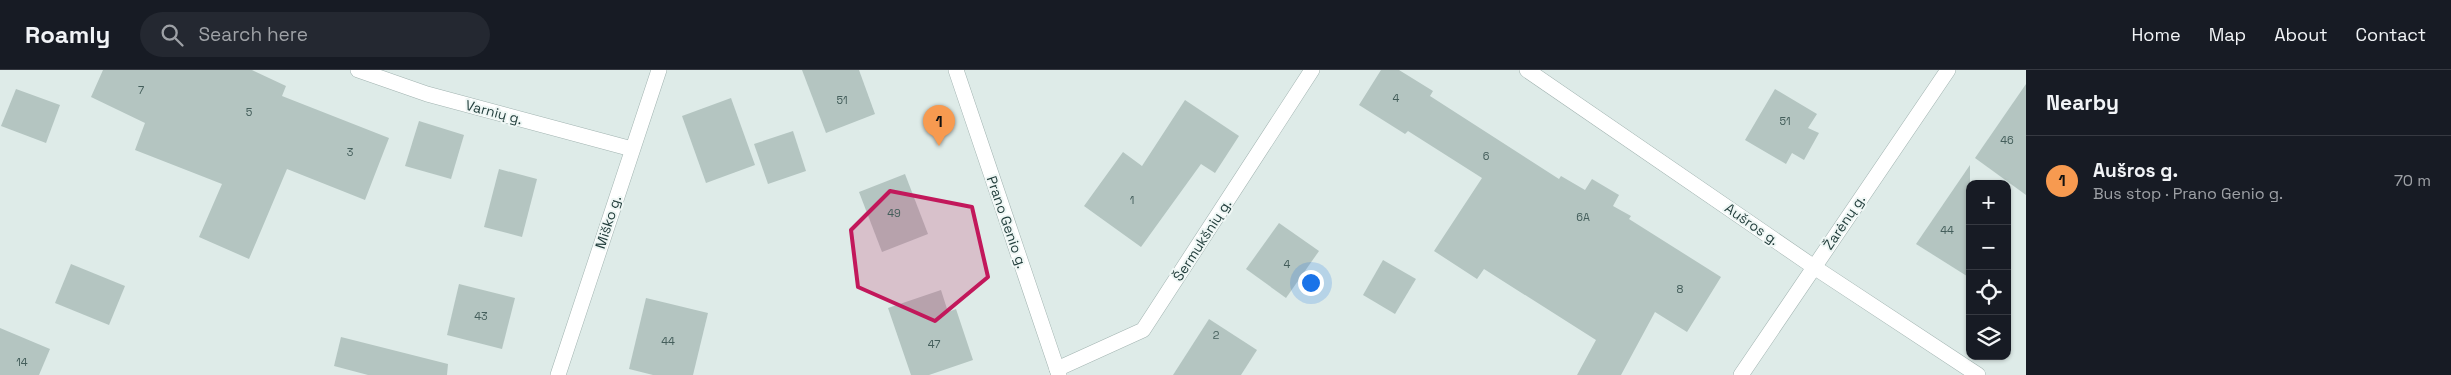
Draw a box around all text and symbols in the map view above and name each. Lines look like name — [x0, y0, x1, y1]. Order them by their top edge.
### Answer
search box — [140, 12, 490, 57]
text: Roamly — [25, 19, 110, 50]
icon: search — [158, 21, 186, 49]
text: Search here — [198, 22, 308, 47]
text: Home — [2132, 23, 2181, 46]
text: Map — [2209, 23, 2246, 46]
text: About — [2274, 23, 2328, 46]
text: Contact — [2356, 23, 2426, 46]
house number: 7 — [138, 83, 144, 97]
text: Nearby — [2046, 89, 2119, 116]
house number: 4 — [1393, 91, 1400, 105]
house number: 51 — [836, 93, 848, 107]
street label: Varnių g. — [464, 96, 524, 128]
house number: 5 — [246, 105, 253, 119]
pin: 1 — [923, 105, 955, 146]
house number: 51 — [1779, 114, 1791, 128]
house number: 46 — [2000, 133, 2014, 147]
house number: 3 — [347, 145, 354, 159]
house number: 6 — [1483, 149, 1490, 163]
text: Aušros g. — [2093, 158, 2178, 183]
text: 1 — [2058, 170, 2066, 191]
text: 70 m — [2394, 170, 2431, 191]
street label: Prano Genio g. — [983, 173, 1031, 271]
map controls — [1966, 180, 2011, 360]
button: + — [1966, 180, 2011, 225]
text: Bus stop · Prano Genio g. — [2093, 183, 2283, 204]
street label: Žarėnų g. — [1819, 191, 1869, 253]
street label: Miško g. — [591, 193, 625, 251]
house number: 1 — [1130, 193, 1134, 207]
street label: Šermukšnių g. — [1169, 196, 1235, 284]
street label: Aušros g. — [1721, 199, 1783, 249]
house number: 49 — [887, 206, 901, 220]
house number: 6A — [1576, 210, 1590, 224]
house number: 44 — [1940, 223, 1954, 237]
button: − — [1966, 225, 2011, 270]
house number: 4 — [1284, 257, 1291, 271]
your location — [1298, 270, 1324, 296]
button: locate — [1966, 270, 2011, 315]
house number: 8 — [1677, 282, 1684, 296]
house number: 43 — [474, 309, 488, 323]
button: layers — [1966, 315, 2011, 360]
house number: 2 — [1213, 328, 1220, 342]
house number: 44 — [661, 334, 675, 348]
house number: 47 — [928, 337, 940, 351]
house number: 14 — [16, 355, 28, 369]

